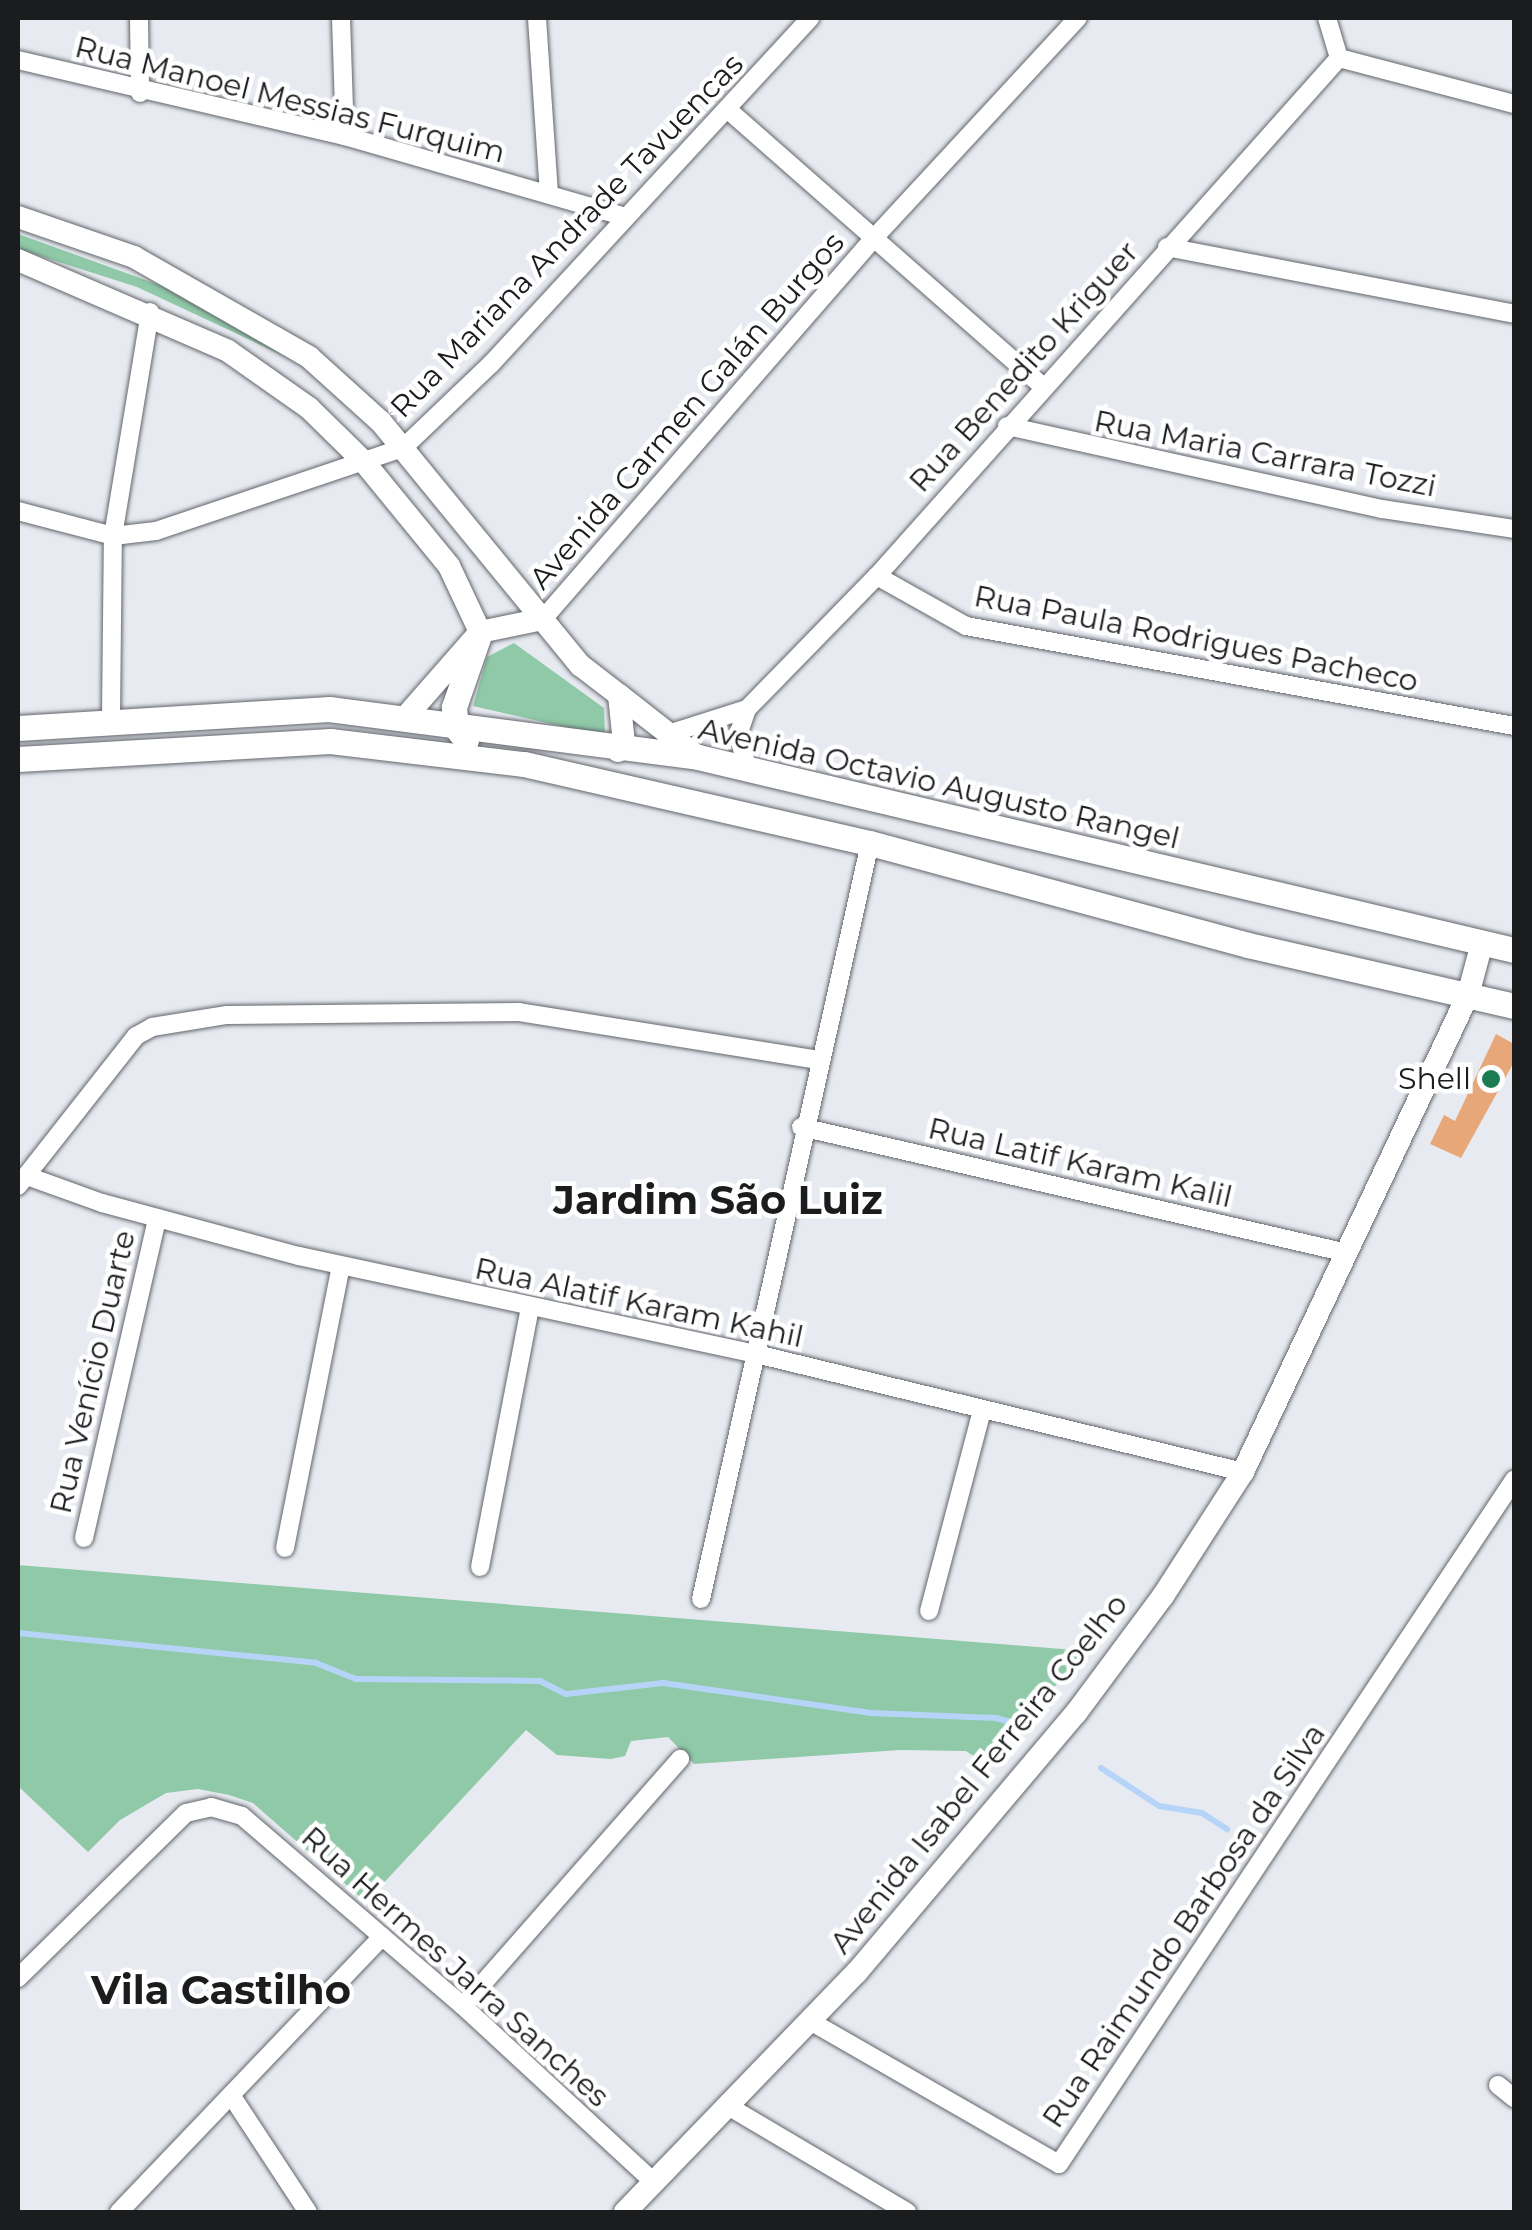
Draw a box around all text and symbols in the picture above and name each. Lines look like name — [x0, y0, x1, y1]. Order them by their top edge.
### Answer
street label: Rua Manoel Messias Furquim — [71, 29, 509, 171]
street label: Rua Mariana Andrade Tavuencas — [383, 47, 751, 425]
street label: Avenida Carmen Galán Burgos — [522, 225, 852, 597]
street label: Rua Benedito Kriguer — [902, 234, 1146, 500]
street label: Rua Maria Carrara Tozzi — [1091, 403, 1439, 505]
street label: Rua Paula Rodrigues Pacheco — [971, 578, 1421, 700]
street label: Avenida Octavio Augusto Rangel — [695, 711, 1183, 857]
place label: Shell — [1398, 1061, 1471, 1097]
marker: Shell — [1480, 1068, 1502, 1090]
street label: Rua Latif Karam Kalil — [925, 1111, 1235, 1215]
district label: Jardim São Luiz — [553, 1176, 883, 1224]
street label: Rua Venício Duarte — [43, 1227, 143, 1517]
street label: Rua Alatif Karam Kahil — [472, 1251, 806, 1355]
street label: Avenida Isabel Ferreira Coelho — [823, 1587, 1135, 1961]
street label: Rua Raimundo Barbosa da Silva — [1035, 1717, 1333, 2135]
street label: Rua Hermes Jarra Sanches — [294, 1819, 616, 2115]
district label: Vila Castilho — [91, 1966, 351, 2014]

